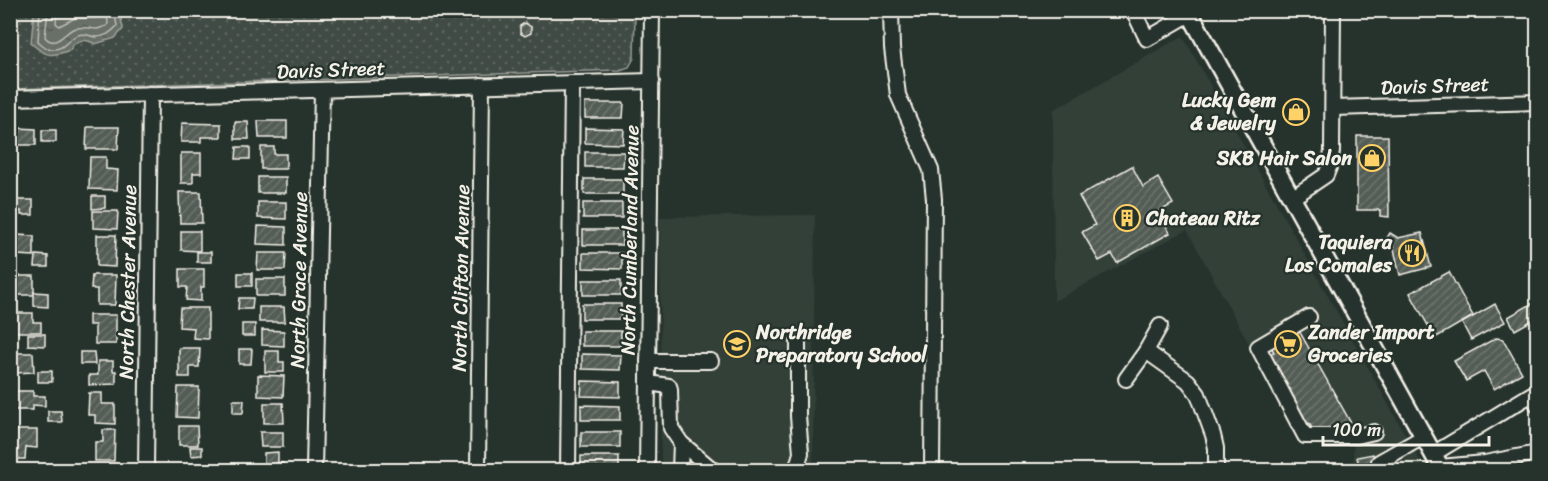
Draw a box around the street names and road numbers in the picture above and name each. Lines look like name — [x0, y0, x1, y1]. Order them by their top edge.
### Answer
street label: Davis Street — [276, 51, 386, 89]
street label: Davis Street — [1380, 67, 1490, 105]
street label: North Cumberland Avenue — [610, 124, 650, 356]
street label: North Chester Avenue — [109, 184, 147, 380]
street label: North Clifton Avenue — [442, 184, 480, 372]
street label: North Grace Avenue — [280, 191, 318, 369]

